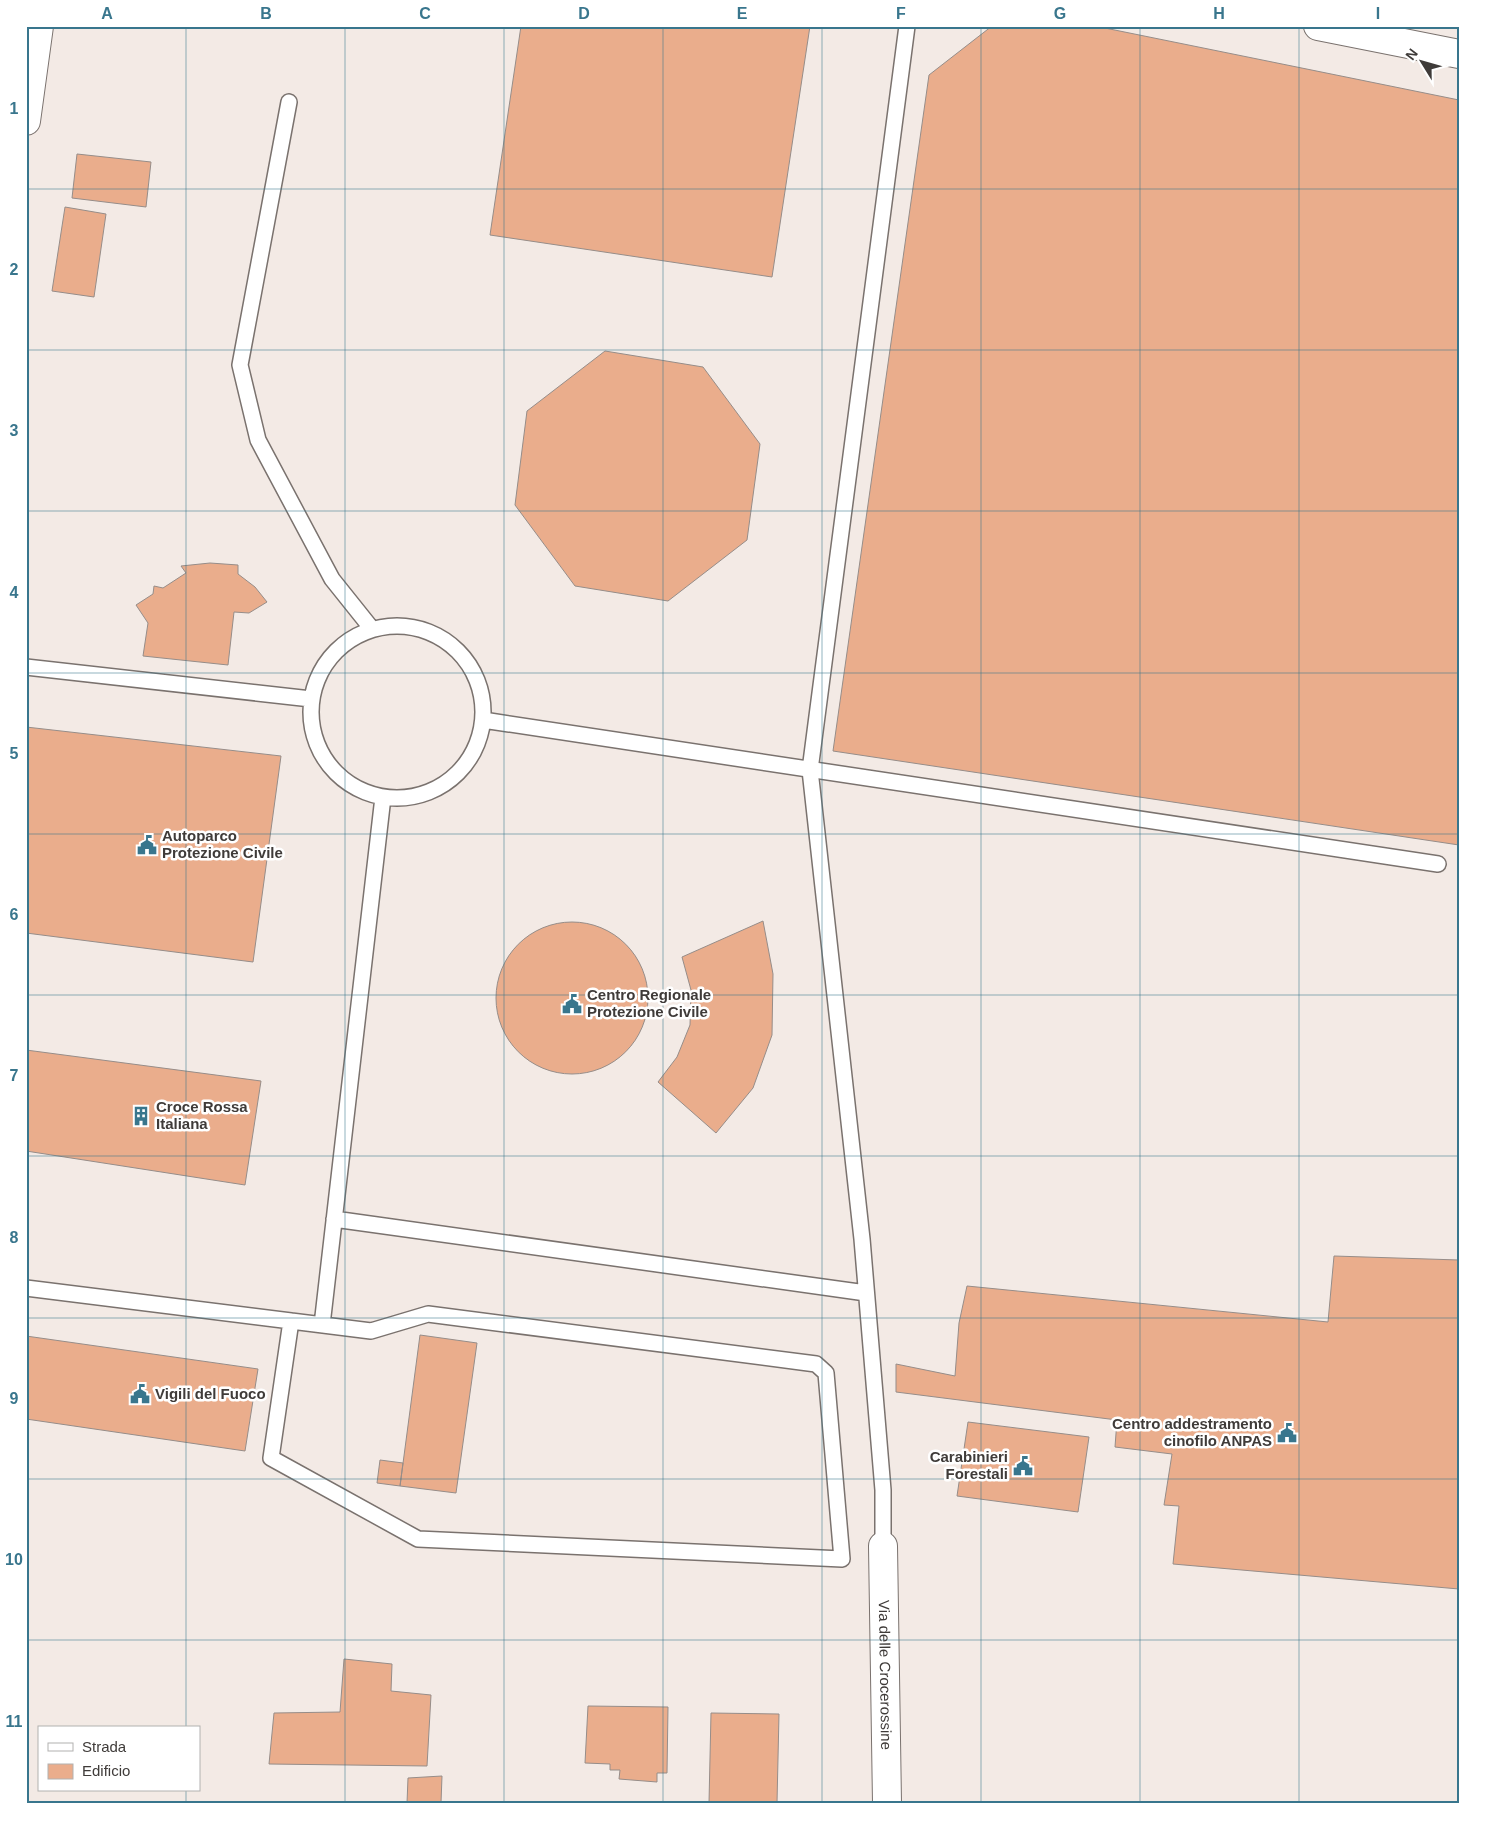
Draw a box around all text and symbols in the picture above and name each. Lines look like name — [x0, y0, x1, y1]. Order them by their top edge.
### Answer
text: A — [101, 5, 113, 22]
text: B — [260, 5, 272, 22]
text: C — [419, 5, 431, 22]
text: D — [578, 5, 590, 22]
text: E — [737, 5, 748, 22]
text: F — [896, 5, 906, 22]
text: G — [1054, 5, 1066, 22]
text: H — [1213, 5, 1225, 22]
text: I — [1376, 5, 1380, 22]
north arrow — [1398, 38, 1448, 88]
text: N — [1402, 45, 1421, 63]
text: 1 — [10, 100, 19, 117]
text: 2 — [10, 261, 19, 278]
text: 3 — [10, 422, 19, 439]
text: 4 — [10, 584, 19, 601]
text: 5 — [10, 745, 19, 762]
place label: Autoparco Protezione Civile — [162, 827, 283, 861]
public building icon: Autoparco Protezione Civile — [136, 834, 158, 856]
text: 6 — [10, 906, 19, 923]
place label: Centro Regionale Protezione Civile — [587, 986, 711, 1020]
public building icon: Centro Regionale Protezione Civile — [561, 993, 583, 1015]
text: 7 — [10, 1067, 19, 1084]
place label: Croce Rossa Italiana — [156, 1098, 248, 1132]
building icon: Croce Rossa Italiana — [130, 1105, 152, 1127]
text: 8 — [10, 1229, 19, 1246]
public building icon: Vigili del Fuoco — [129, 1383, 151, 1405]
place label: Vigili del Fuoco — [155, 1385, 266, 1402]
text: 9 — [10, 1390, 19, 1407]
place label: Centro addestramento cinofilo ANPAS — [1112, 1415, 1272, 1449]
public building icon: Centro addestramento cinofilo ANPAS — [1276, 1422, 1298, 1444]
place label: Carabinieri Forestali — [930, 1448, 1008, 1482]
public building icon: Carabinieri Forestali — [1012, 1455, 1034, 1477]
text: 10 — [5, 1551, 23, 1568]
street label: Via delle Crocerossine — [876, 1600, 895, 1750]
text: 11 — [6, 1713, 23, 1730]
legend — [38, 1726, 200, 1792]
text: Strada — [82, 1738, 127, 1755]
text: Edificio — [82, 1762, 130, 1779]

